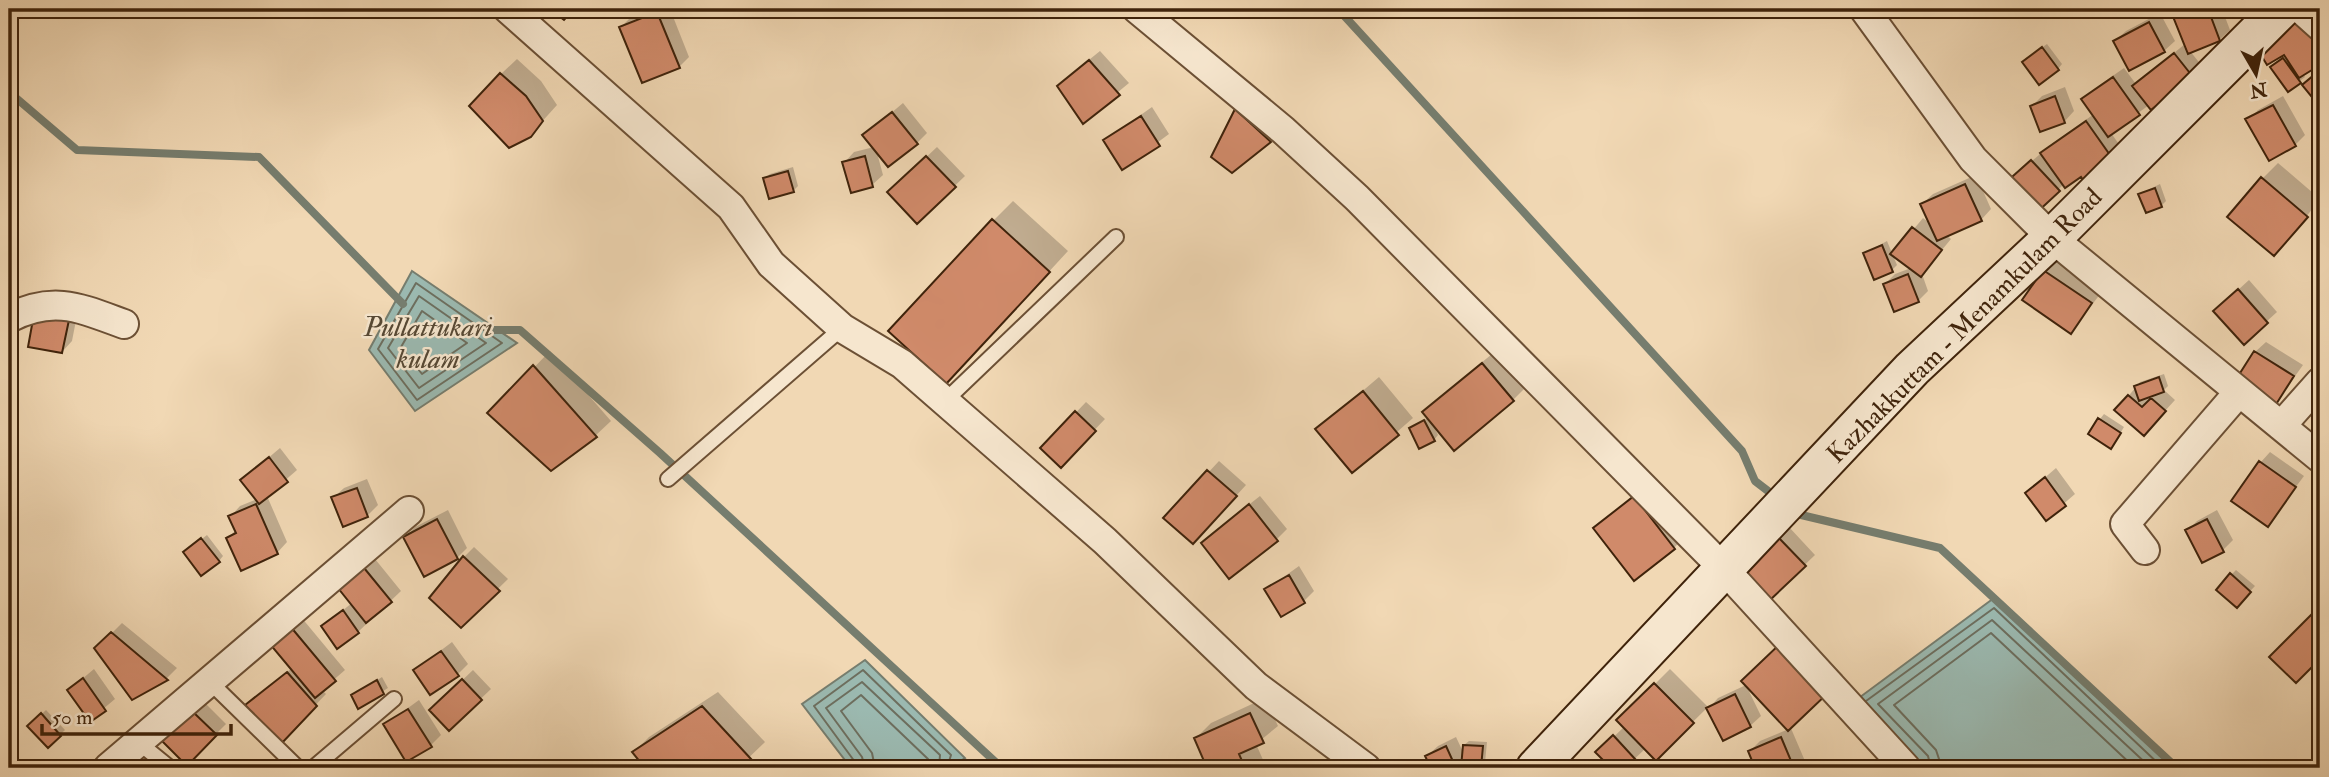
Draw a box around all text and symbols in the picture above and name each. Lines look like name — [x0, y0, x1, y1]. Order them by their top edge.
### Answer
north arrow — [2220, 38, 2290, 108]
text: N — [2247, 76, 2270, 103]
street label: Kazhakkuttam - Menamkulam Road — [1820, 181, 2109, 470]
water label: Pullattukari kulam — [362, 310, 493, 377]
scale bar — [42, 693, 231, 737]
text: 50 m — [52, 704, 93, 731]

